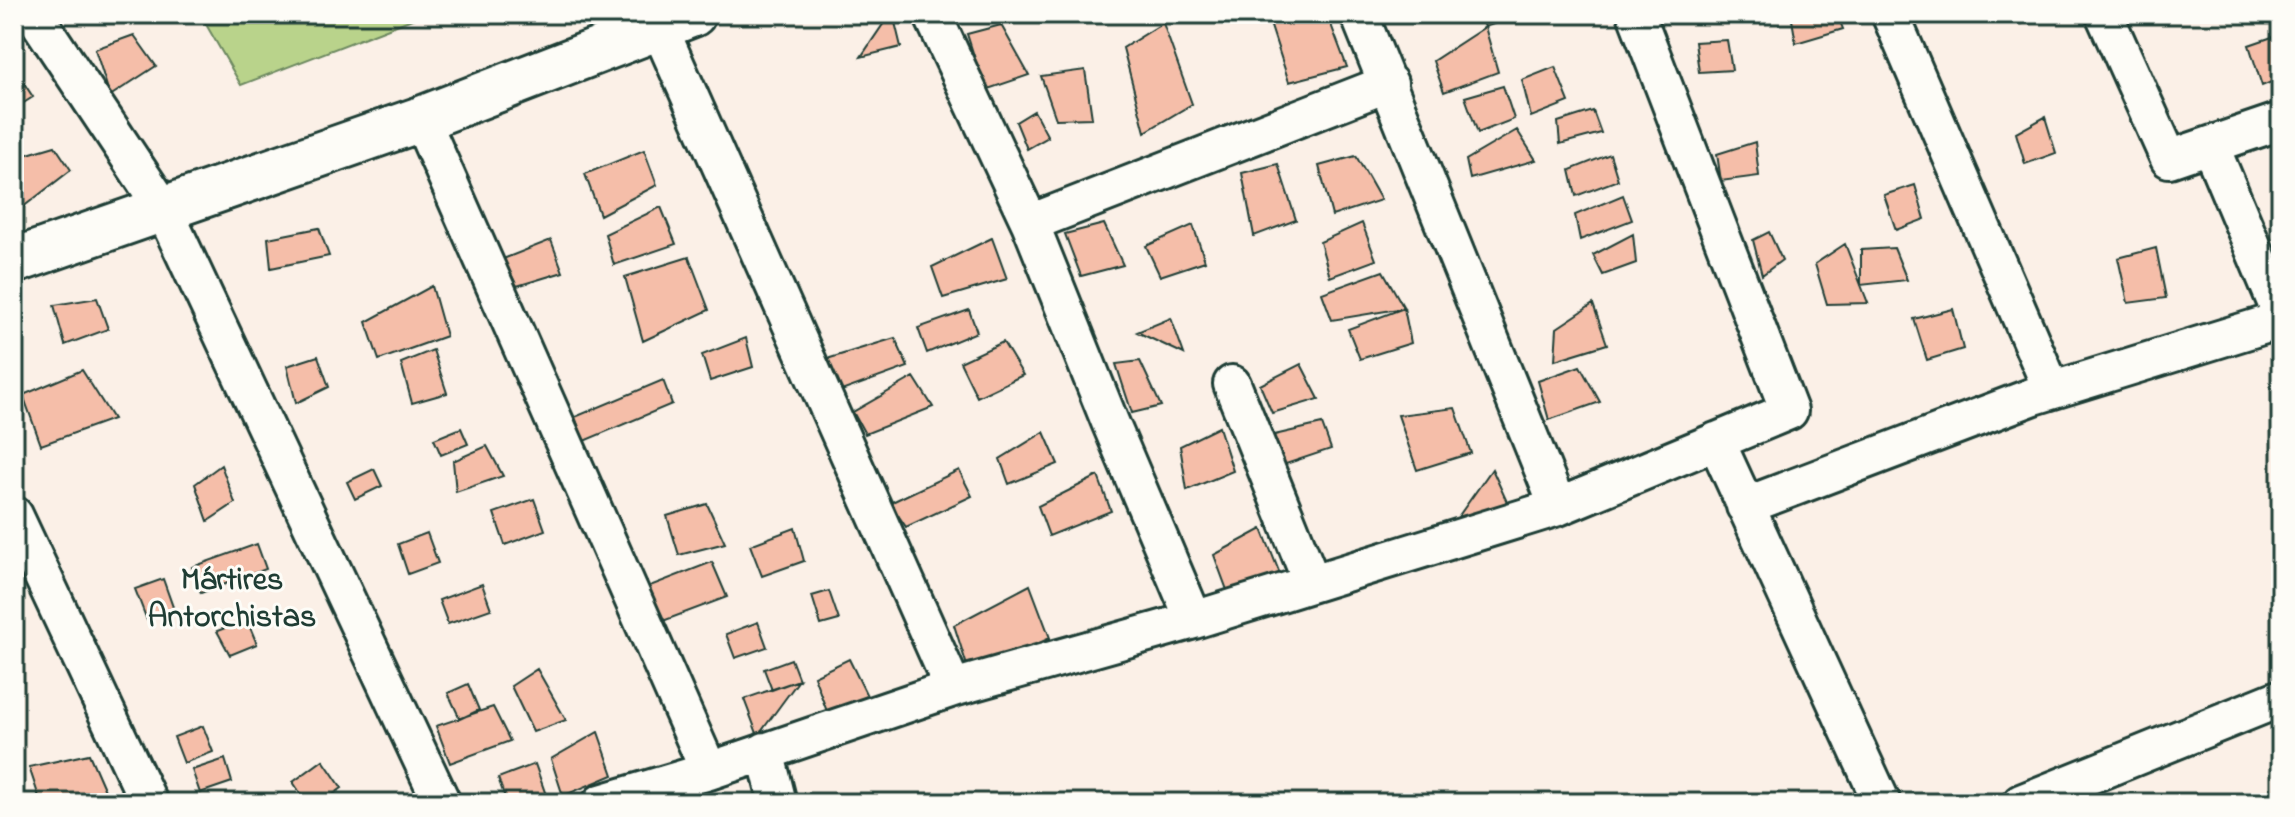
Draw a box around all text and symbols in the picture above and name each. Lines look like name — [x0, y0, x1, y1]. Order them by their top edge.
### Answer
district label: Mártires Antorchistas — [148, 558, 316, 642]

